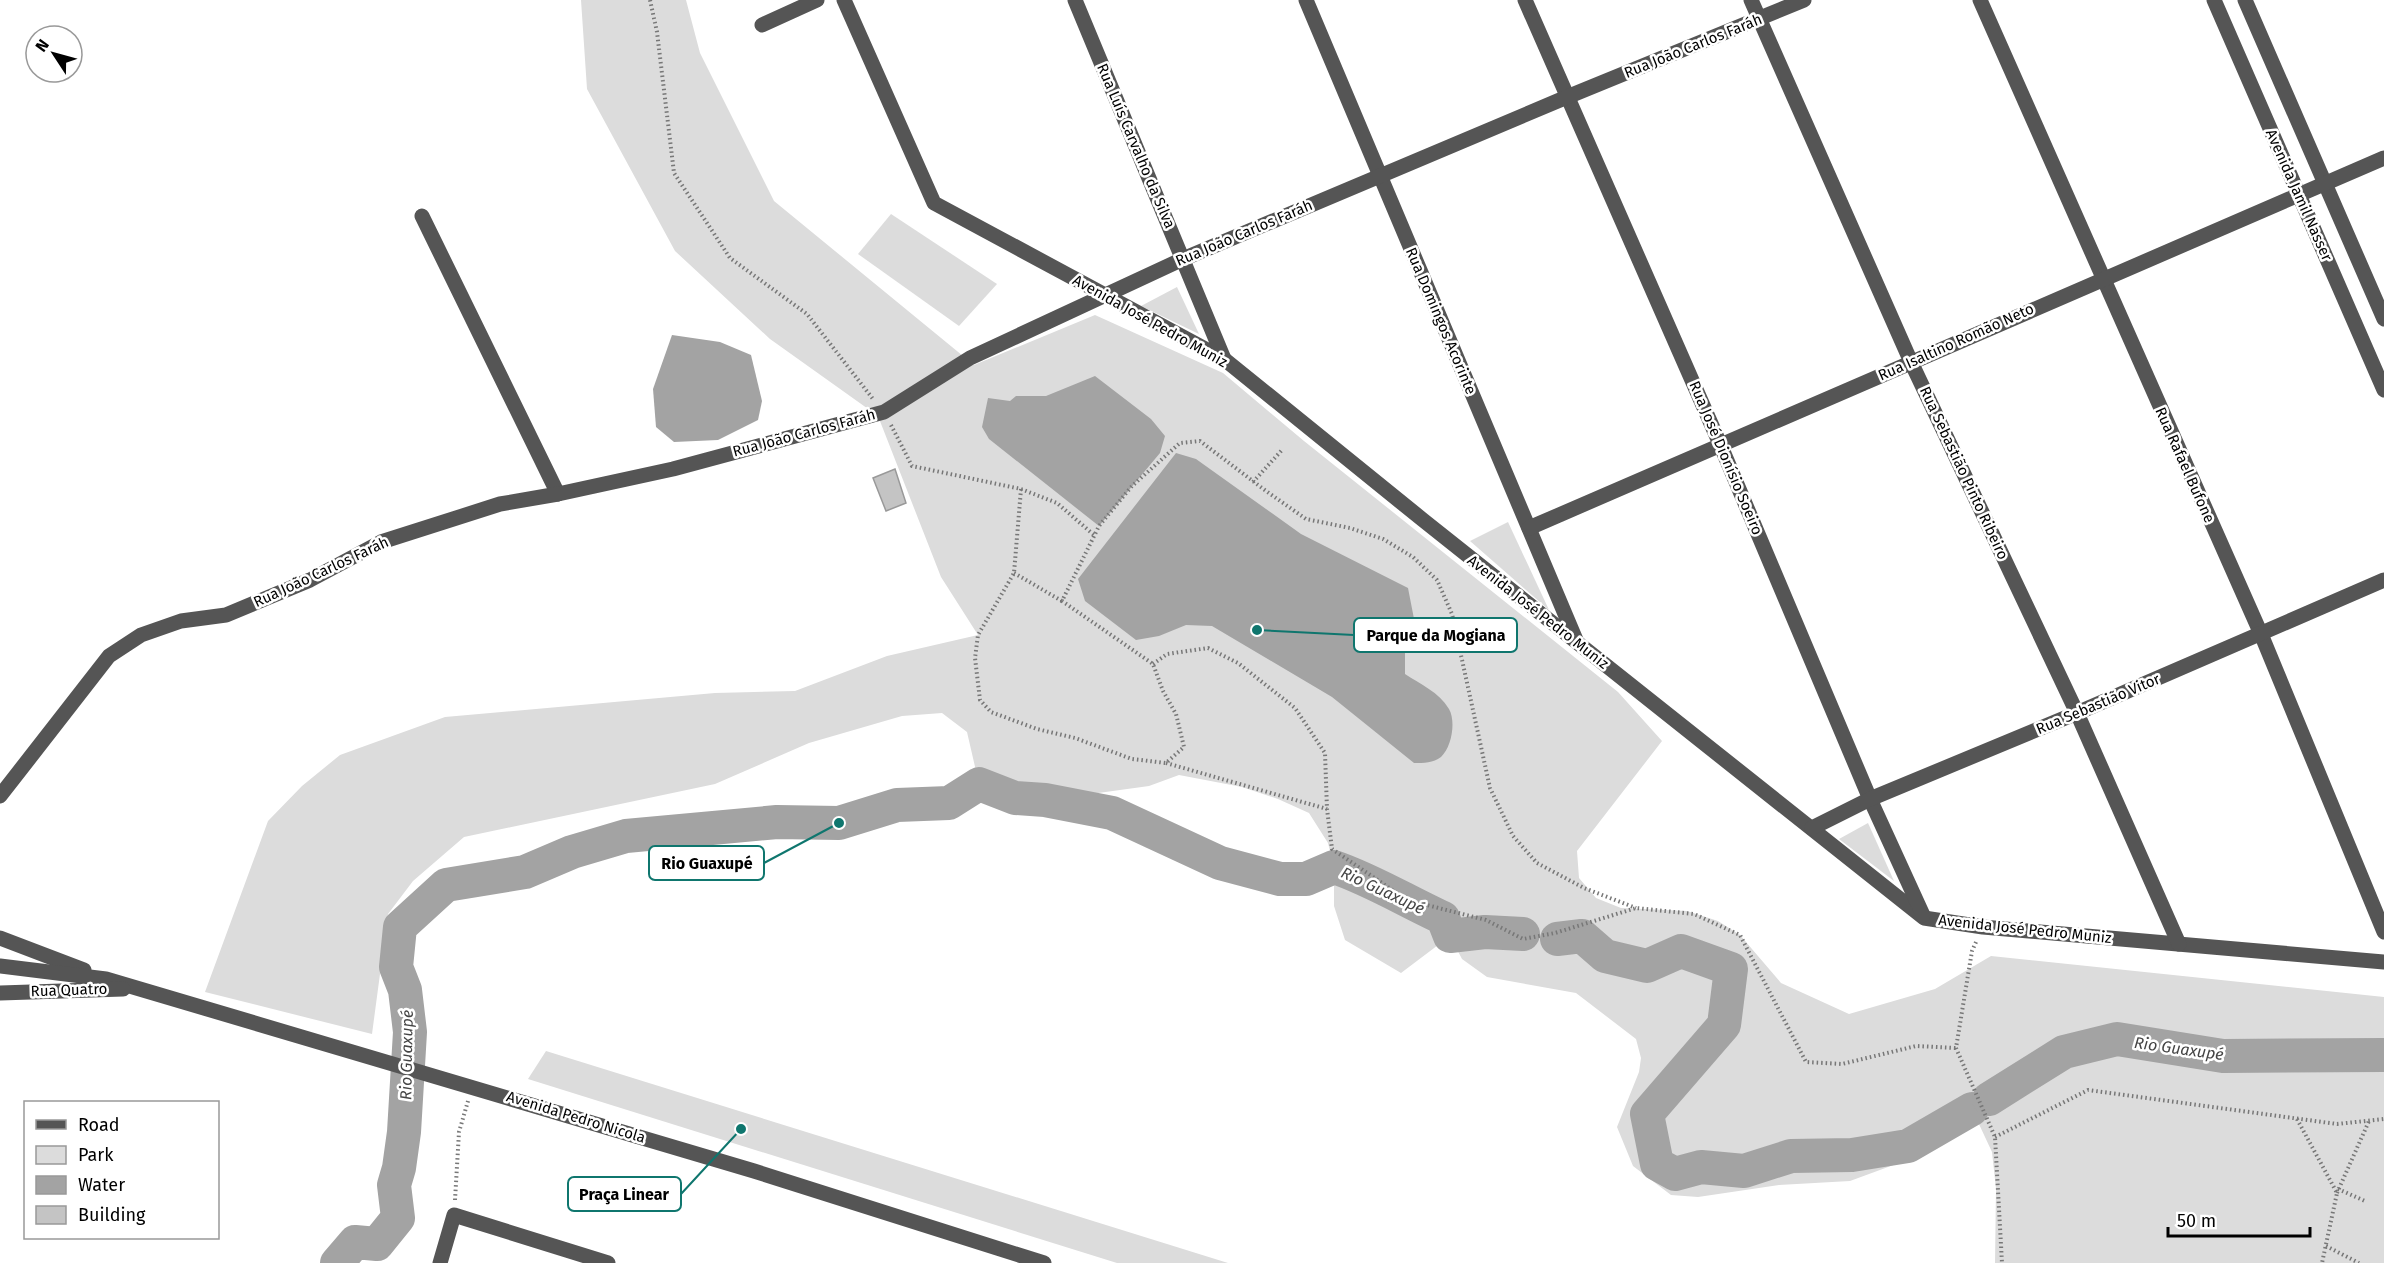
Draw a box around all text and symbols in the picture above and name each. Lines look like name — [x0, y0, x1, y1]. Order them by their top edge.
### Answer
street label: Rua João Carlos Faráh — [1621, 10, 1765, 82]
north arrow — [24, 24, 84, 84]
text: N — [31, 36, 53, 55]
street label: Rua Luís Carvalho da Silva — [1093, 61, 1179, 231]
street label: Avenida Jamil Nasser — [2262, 126, 2336, 264]
street label: Rua João Carlos Faráh — [1173, 196, 1315, 270]
street label: Rua Domingos Acorinte — [1402, 245, 1480, 397]
street label: Avenida José Pedro Muniz — [1069, 271, 1231, 371]
street label: Rua Isaltino Romão Neto — [1875, 300, 2037, 384]
street label: Rua José Dionísio Soeiro — [1685, 378, 1767, 538]
street label: Rua Sebastião Pinto Ribeiro — [1916, 384, 2012, 562]
street label: Rua Rafael Bufone — [2151, 404, 2219, 526]
street label: Rua João Carlos Faráh — [731, 405, 877, 461]
street label: Rua João Carlos Faráh — [251, 533, 391, 611]
street label: Avenida José Pedro Muniz — [1464, 551, 1613, 673]
callout: Parque da Mogiana — [1354, 618, 1517, 652]
text: Parque da Mogiana — [1366, 626, 1506, 645]
street label: Rua Sebastião Vitor — [2033, 670, 2163, 738]
callout: Rio Guaxupé — [649, 846, 764, 880]
text: Rio Guaxupé — [661, 854, 753, 873]
water label: Rio Guaxupé — [1338, 863, 1428, 918]
street label: Avenida José Pedro Muniz — [1937, 911, 2113, 947]
street label: Rua Quatro — [30, 980, 108, 1000]
water label: Rio Guaxupé — [396, 1010, 417, 1100]
water label: Rio Guaxupé — [2133, 1033, 2225, 1064]
street label: Avenida Pedro Nicola — [504, 1087, 648, 1147]
legend — [24, 1101, 219, 1239]
text: Road — [78, 1114, 120, 1136]
text: Park — [78, 1144, 114, 1166]
text: Water — [78, 1174, 125, 1196]
callout: Praça Linear — [568, 1177, 681, 1211]
text: Praça Linear — [579, 1185, 669, 1205]
scale bar — [2168, 1200, 2310, 1238]
text: Building — [78, 1204, 146, 1226]
text: 50 m — [2177, 1210, 2216, 1232]

